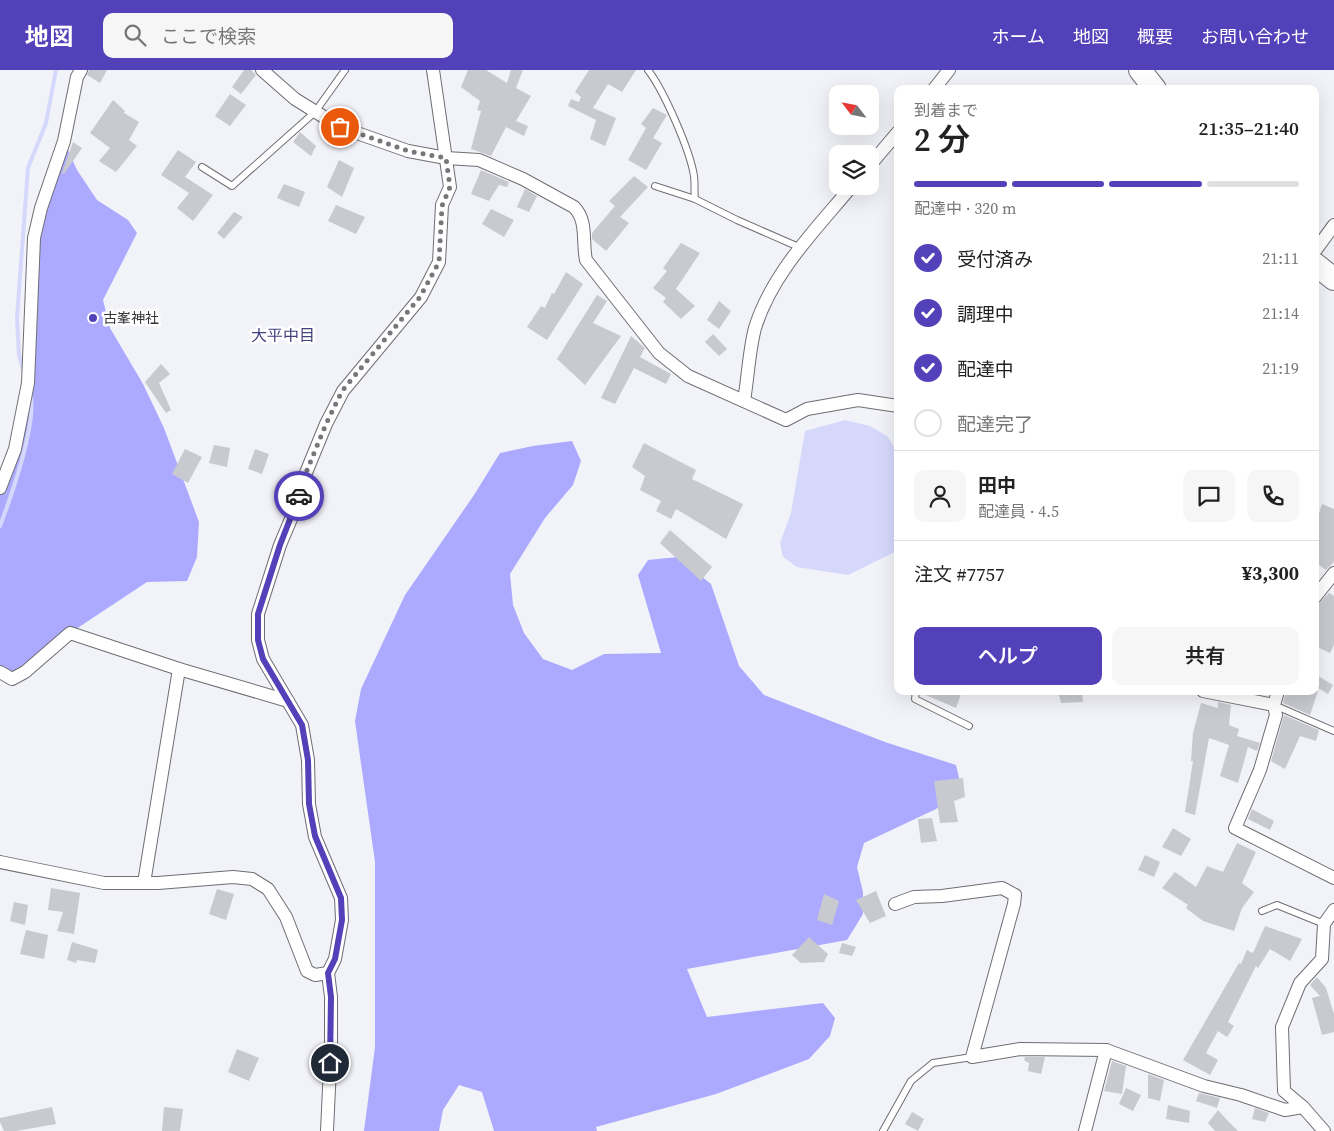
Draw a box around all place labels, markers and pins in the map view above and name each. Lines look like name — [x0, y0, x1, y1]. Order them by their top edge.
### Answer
pin — [319, 106, 361, 148]
place label: 古峯神社 — [103, 308, 159, 328]
marker: 古峯神社 — [87, 312, 99, 324]
pin — [309, 1042, 351, 1084]

